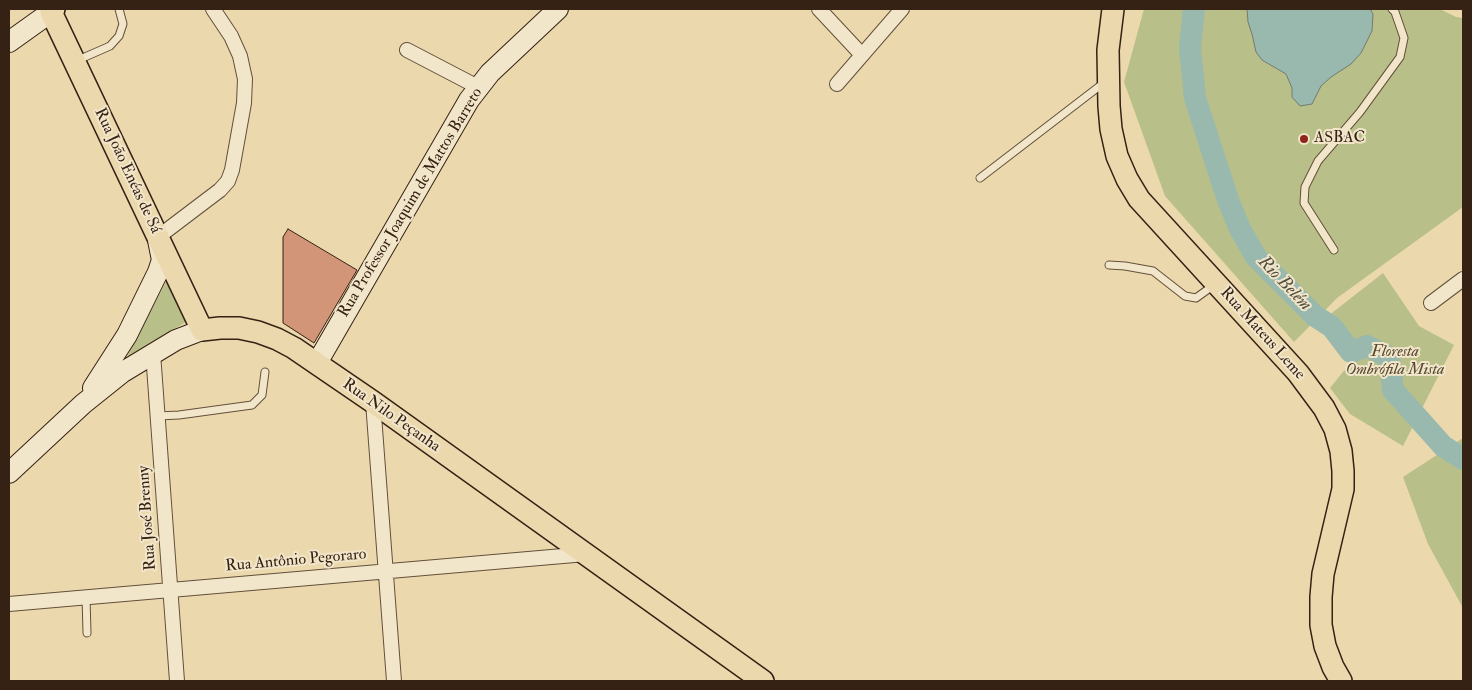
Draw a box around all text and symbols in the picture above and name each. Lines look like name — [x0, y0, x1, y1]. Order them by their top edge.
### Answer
street label: Rua Professor Joaquim de Mattos Barreto — [335, 85, 487, 321]
street label: Rua João Enéas de Sá — [89, 105, 165, 237]
place label: ASBAC — [1314, 129, 1365, 149]
marker: ASBAC — [1298, 133, 1310, 145]
water label: Rio Belém — [1253, 252, 1315, 316]
street label: Rua Mateus Leme — [1215, 284, 1309, 384]
park label: Floresta Ombrófila Mista — [1346, 343, 1444, 381]
street label: Rua Nilo Peçanha — [338, 375, 444, 457]
street label: Rua José Brenny — [135, 465, 161, 571]
street label: Rua Antônio Pegoraro — [225, 545, 367, 577]

